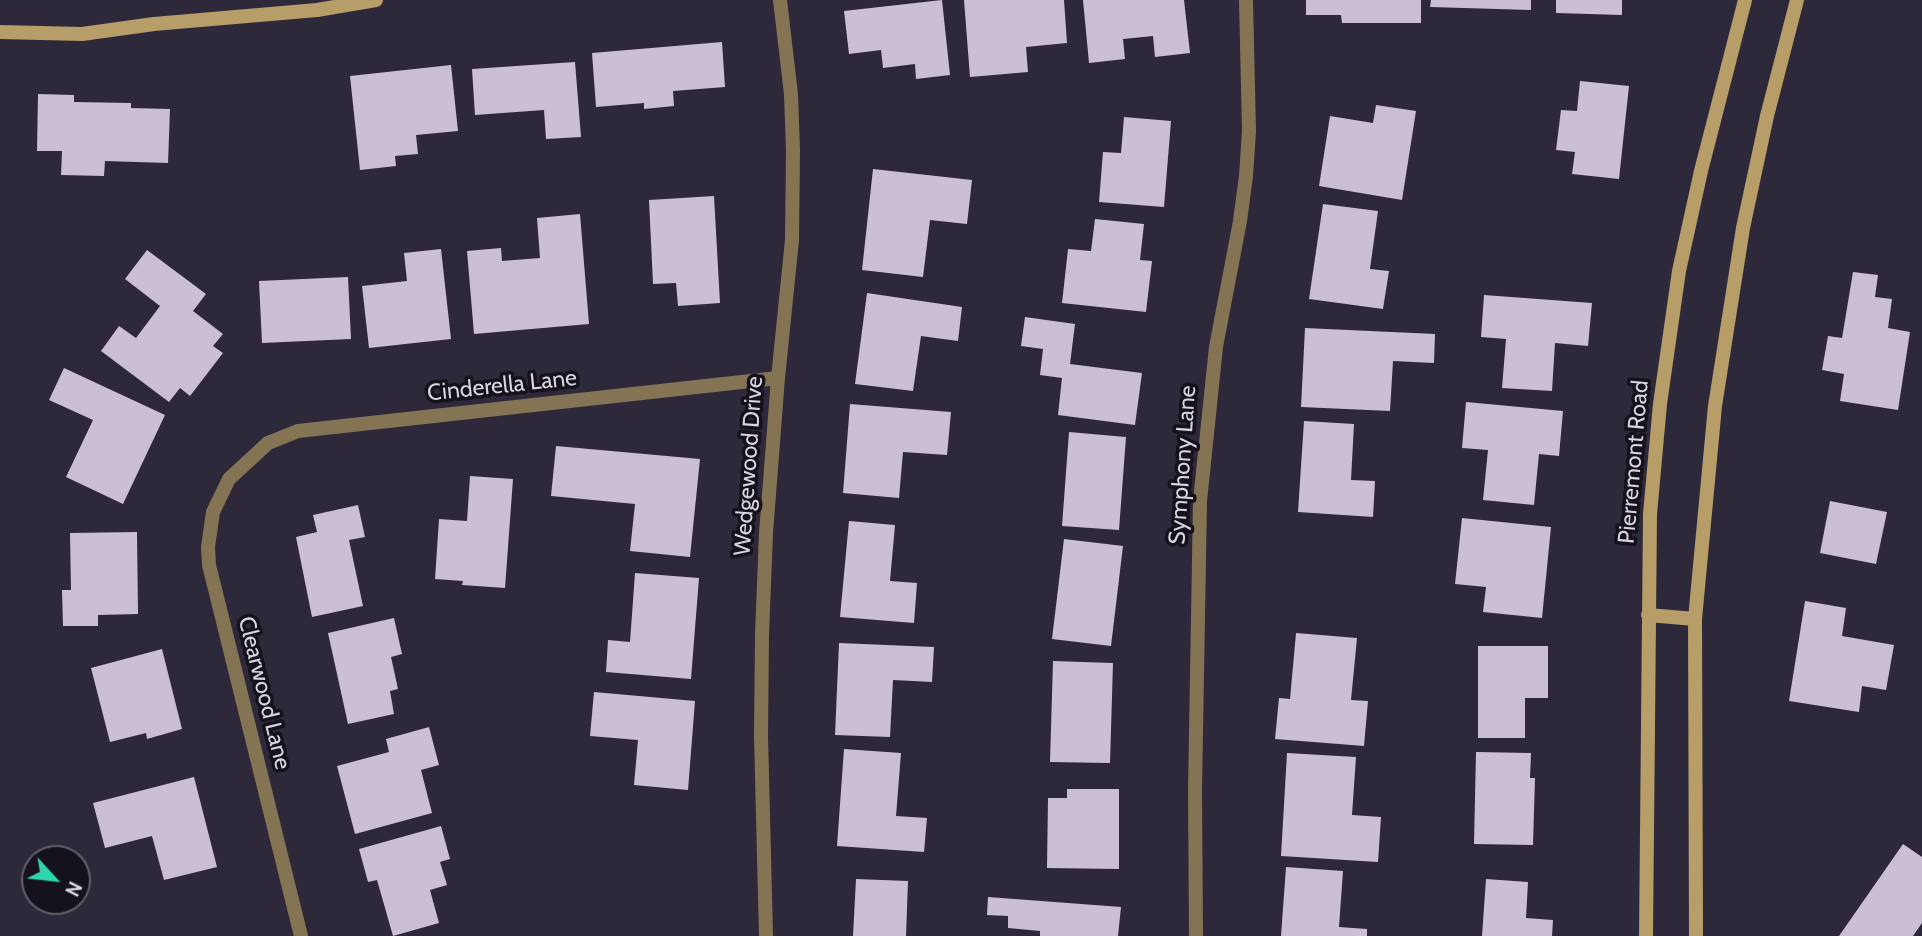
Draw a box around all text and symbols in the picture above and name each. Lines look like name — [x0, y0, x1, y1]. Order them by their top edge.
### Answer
street label: Cinderella Lane — [426, 364, 578, 408]
street label: Wedgewood Drive — [729, 375, 769, 557]
street label: Pierremont Road — [1613, 379, 1655, 545]
street label: Symphony Lane — [1164, 385, 1202, 545]
street label: Clearwood Lane — [232, 614, 296, 772]
north arrow — [21, 845, 91, 915]
text: N — [60, 878, 87, 900]

